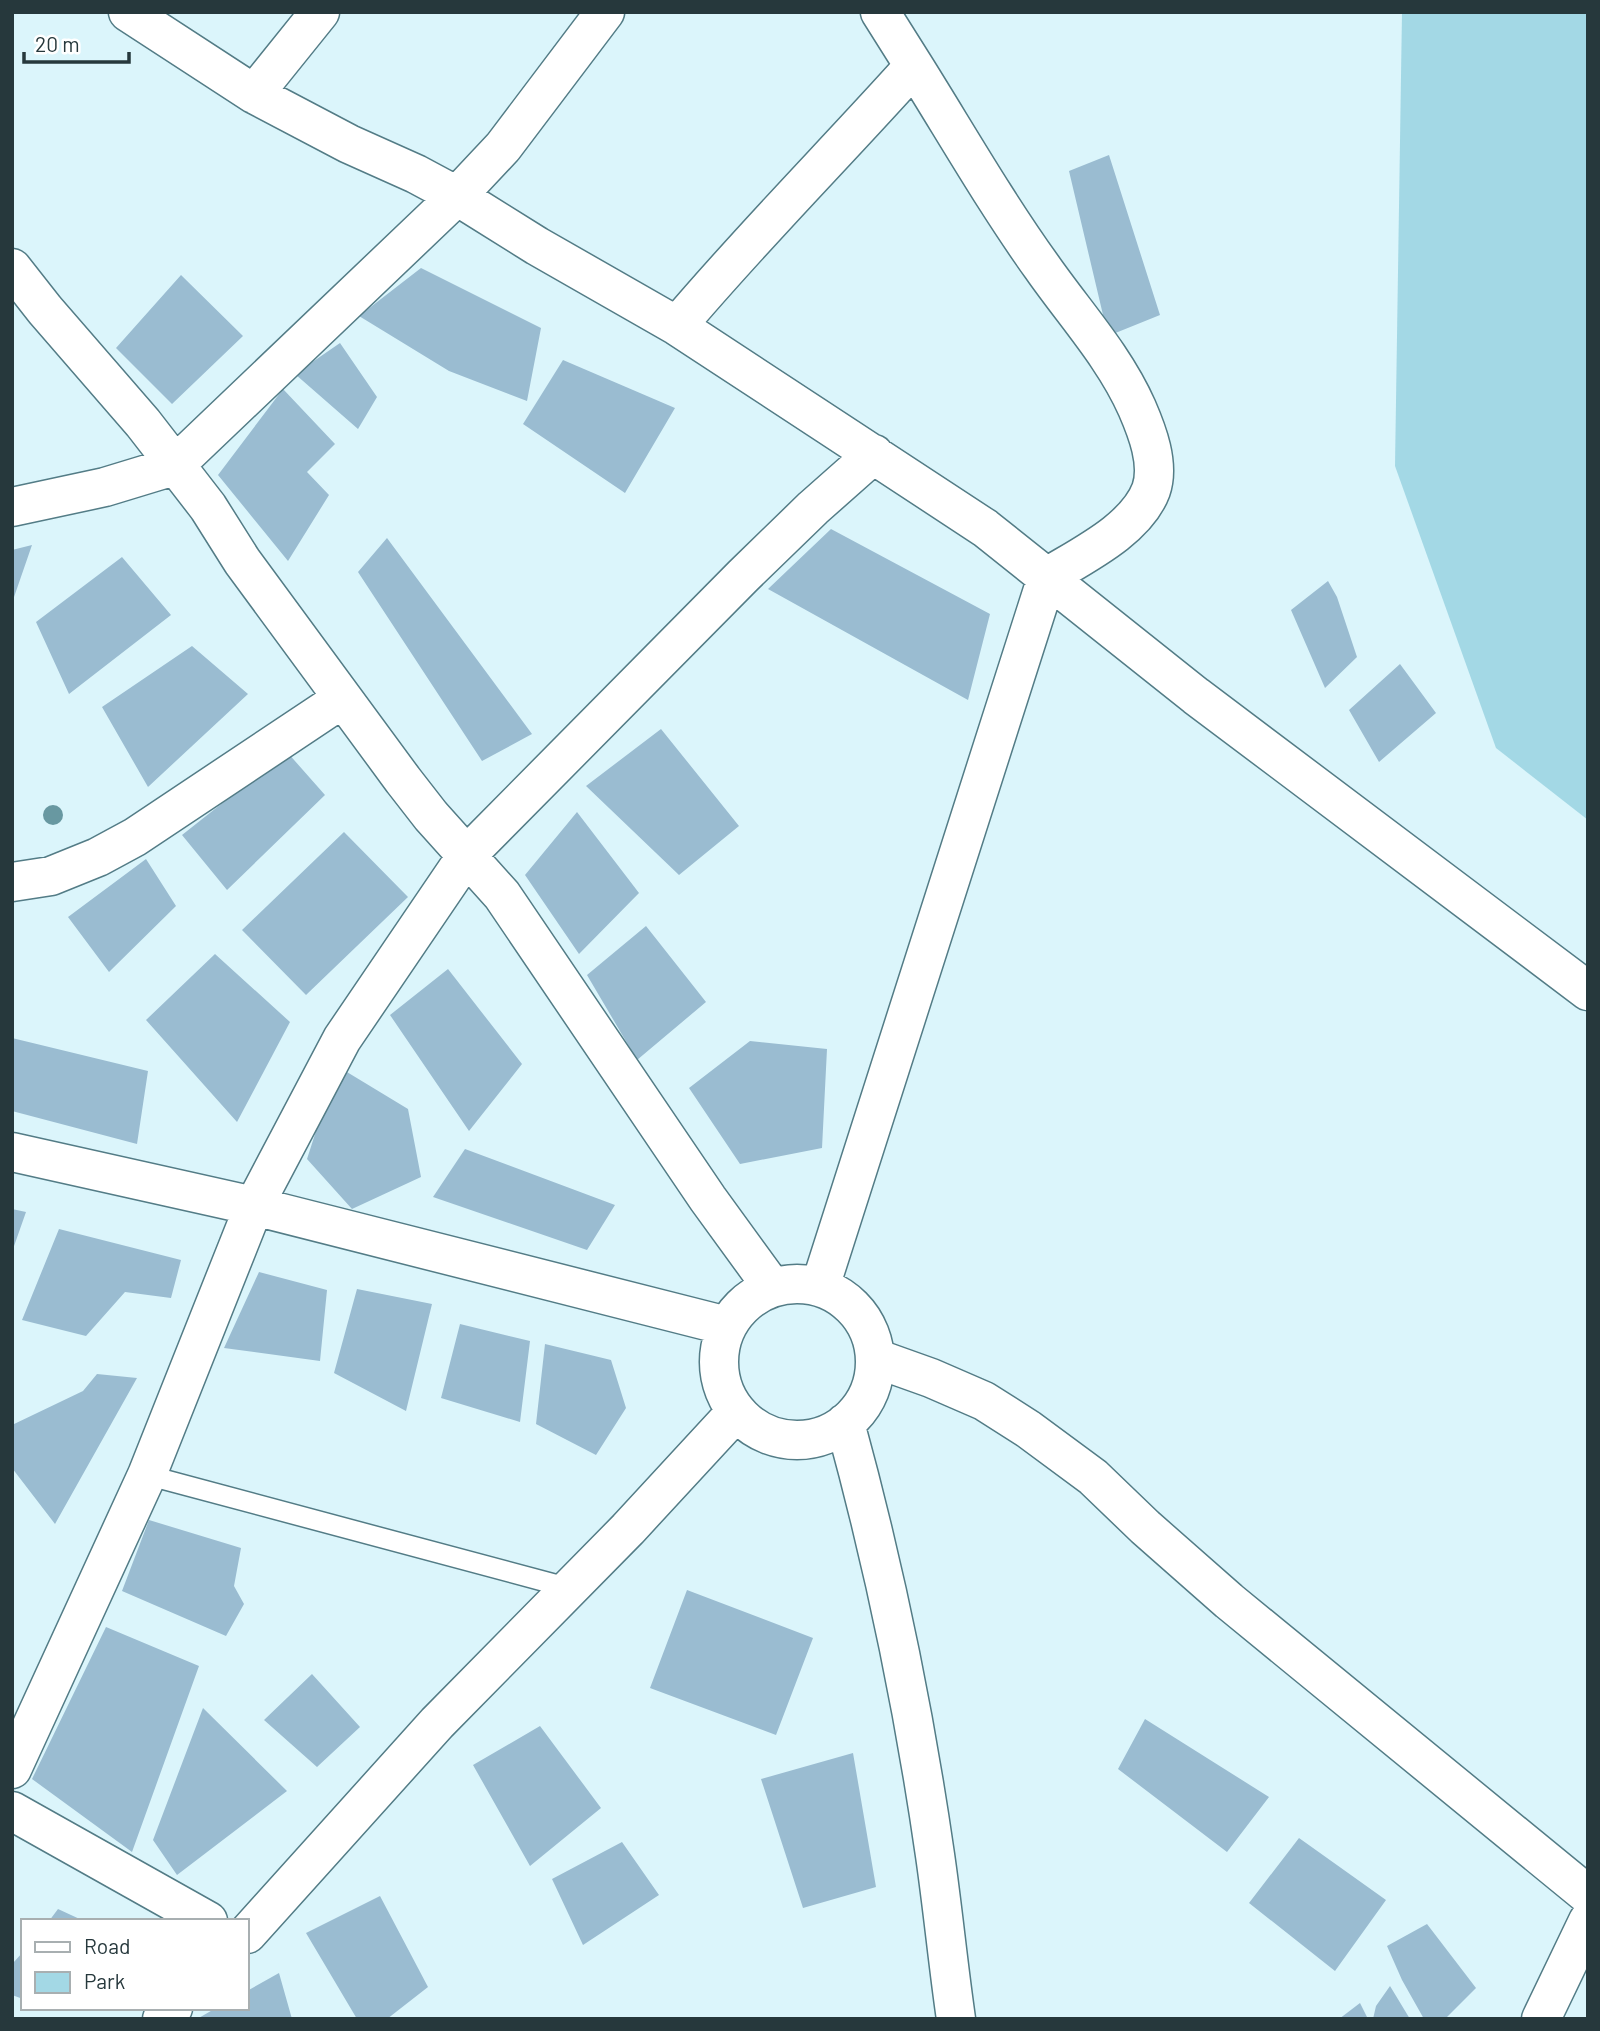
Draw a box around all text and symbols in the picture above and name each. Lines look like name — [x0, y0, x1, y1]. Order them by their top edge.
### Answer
scale bar — [24, 21, 130, 65]
text: 20 m — [35, 31, 80, 56]
legend — [21, 1919, 248, 2010]
text: Road — [84, 1933, 130, 1958]
text: Park — [84, 1968, 125, 1993]

